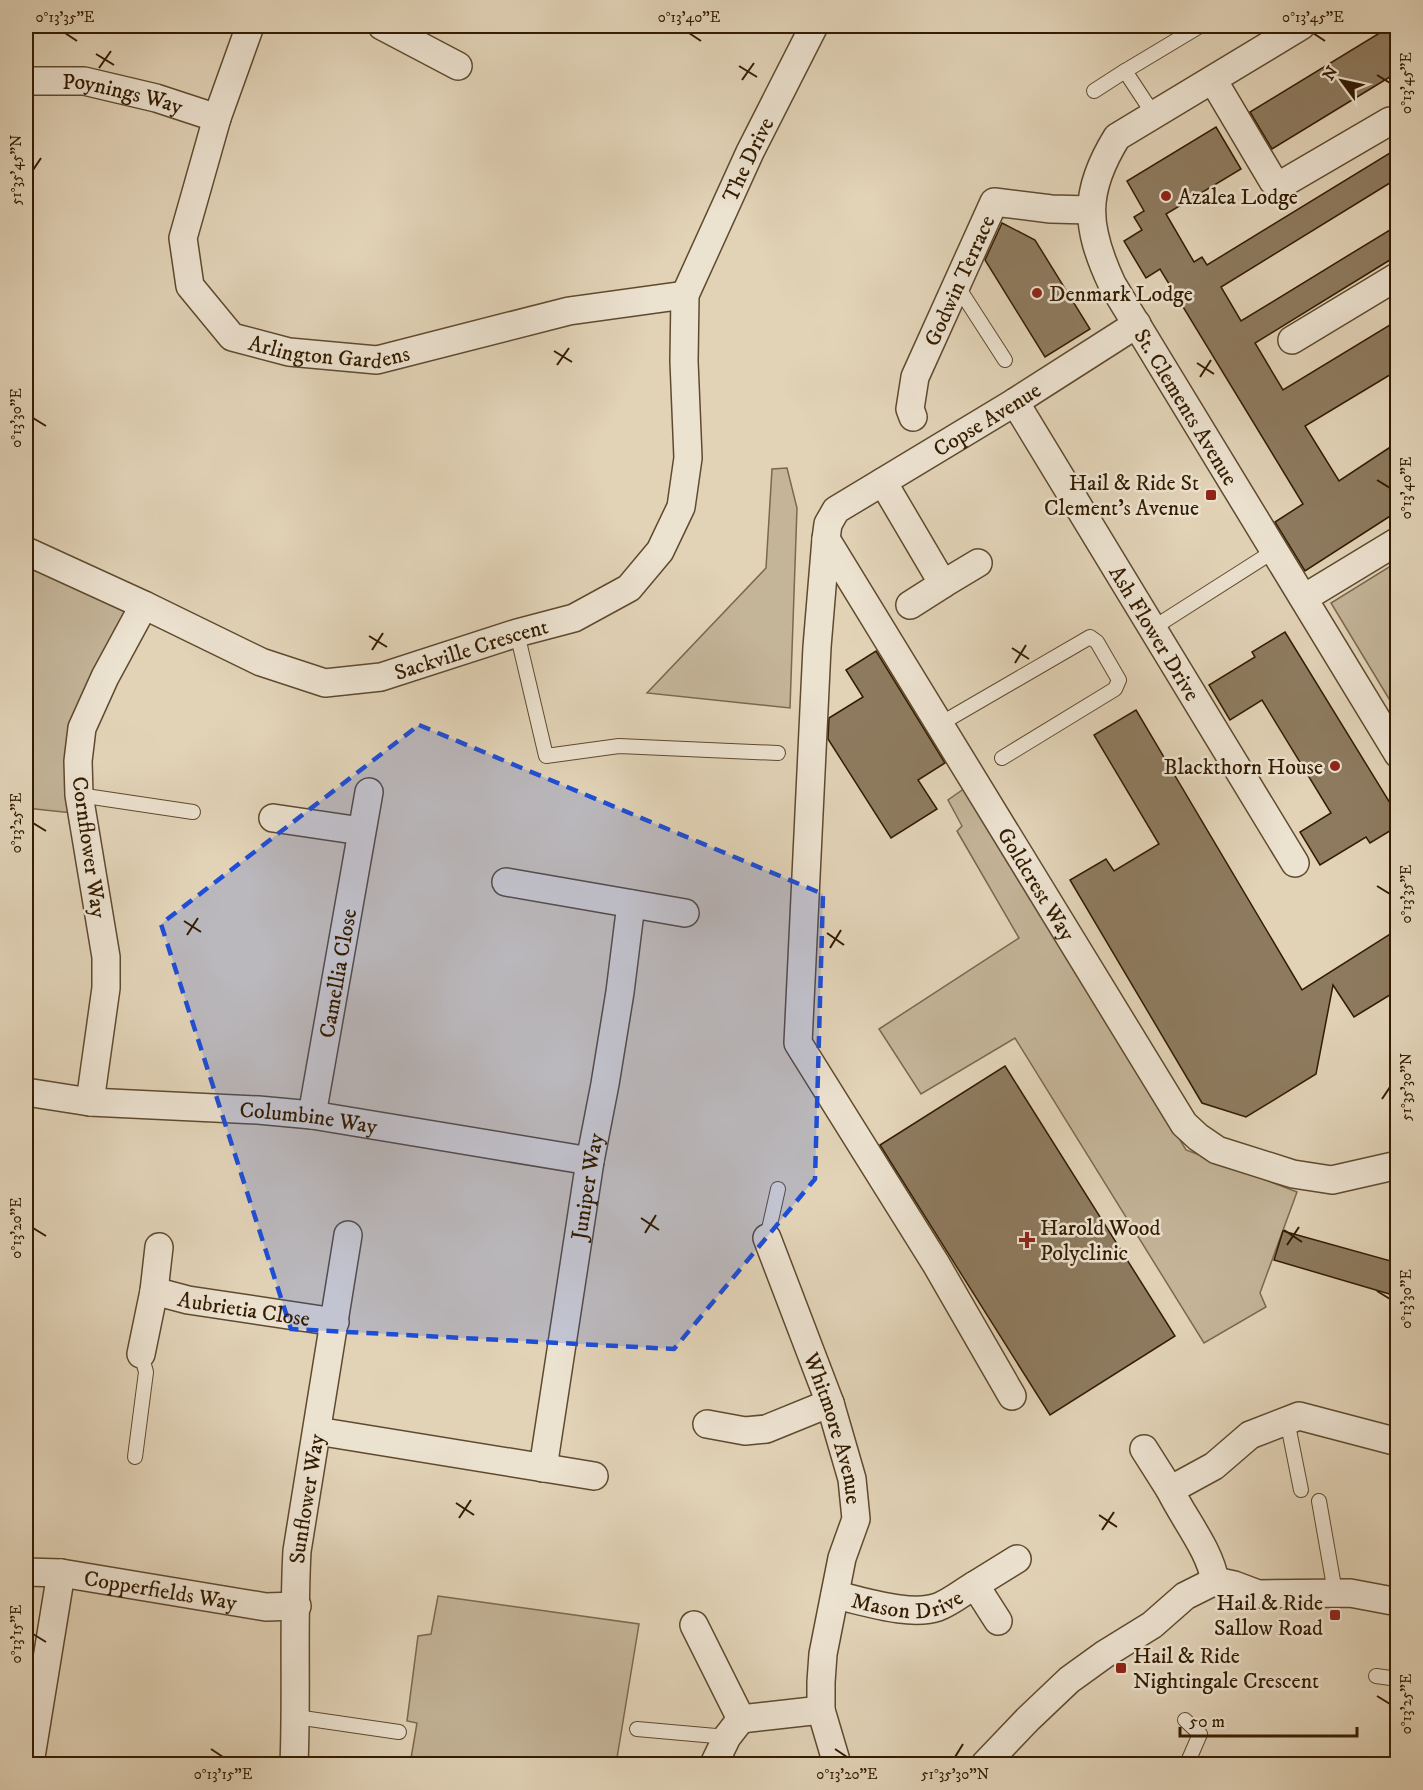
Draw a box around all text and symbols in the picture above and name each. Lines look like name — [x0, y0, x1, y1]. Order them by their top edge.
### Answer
text: 0°13'35"E — [36, 8, 95, 27]
text: 0°13'40"E — [658, 8, 721, 27]
text: 0°13'45"E — [1282, 8, 1344, 27]
north arrow — [1312, 51, 1372, 111]
text: 0°13'45"E — [1397, 52, 1416, 114]
text: N — [1318, 62, 1342, 84]
street label: Poynings Way — [62, 69, 187, 121]
street label: The Drive — [717, 113, 780, 207]
text: 51°35'45"N — [7, 135, 26, 205]
place label: Azalea Lodge — [1178, 184, 1298, 211]
marker: Azalea Lodge — [1159, 189, 1173, 203]
street label: Godwin Terrace — [919, 211, 1001, 351]
place label: Denmark Lodge — [1049, 281, 1193, 308]
marker: Denmark Lodge — [1030, 286, 1044, 300]
street label: St. Clements Avenue — [1127, 324, 1243, 491]
street label: Arlington Gardens — [245, 330, 413, 375]
street label: Copse Avenue — [929, 377, 1046, 463]
text: 0°13'30"E — [7, 388, 26, 448]
text: 0°13'40"E — [1397, 456, 1416, 519]
place label: Hail & Ride St Clement's Avenue — [1044, 470, 1199, 522]
marker: Hail & Ride St Clement's Avenue — [1204, 488, 1218, 502]
street label: Ash Flower Drive — [1103, 561, 1205, 706]
street label: Sackville Crescent — [391, 613, 551, 687]
place label: Blackthorn House — [1164, 754, 1323, 781]
marker: Blackthorn House — [1328, 759, 1342, 773]
street label: Cornflower Way — [65, 775, 112, 920]
text: 0°13'25"E — [7, 792, 26, 853]
street label: Goldcrest Way — [991, 823, 1081, 947]
text: 0°13'35"E — [1397, 864, 1416, 923]
street label: Camellia Close — [314, 907, 363, 1040]
text: 51°35'30"N — [1397, 1053, 1416, 1121]
street label: Columbine Way — [239, 1097, 380, 1141]
street label: Juniper Way — [566, 1130, 610, 1244]
text: 0°13'20"E — [7, 1197, 26, 1259]
place label: Harold Wood Polyclinic — [1040, 1215, 1160, 1267]
marker: Harold Wood Polyclinic — [1018, 1231, 1036, 1249]
text: 0°13'30"E — [1397, 1269, 1416, 1329]
street label: Aubrietia Close — [175, 1286, 312, 1333]
street label: Whitmore Avenue — [797, 1348, 866, 1505]
street label: Sunflower Way — [284, 1431, 331, 1564]
street label: Copperfields Way — [82, 1565, 239, 1617]
street label: Mason Drive — [848, 1585, 968, 1626]
place label: Hail & Ride Sallow Road — [1214, 1590, 1323, 1642]
text: 0°13'15"E — [7, 1604, 26, 1663]
marker: Hail & Ride Sallow Road — [1328, 1608, 1342, 1622]
place label: Hail & Ride Nightingale Crescent — [1133, 1643, 1319, 1695]
marker: Hail & Ride Nightingale Crescent — [1114, 1661, 1128, 1675]
text: 0°13'25"E — [1397, 1673, 1416, 1734]
scale bar — [1180, 1700, 1357, 1738]
text: 50 m — [1189, 1711, 1225, 1733]
text: 0°13'15"E — [194, 1765, 253, 1784]
text: 0°13'20"E — [816, 1765, 878, 1784]
text: 51°35'30"N — [921, 1765, 989, 1784]

